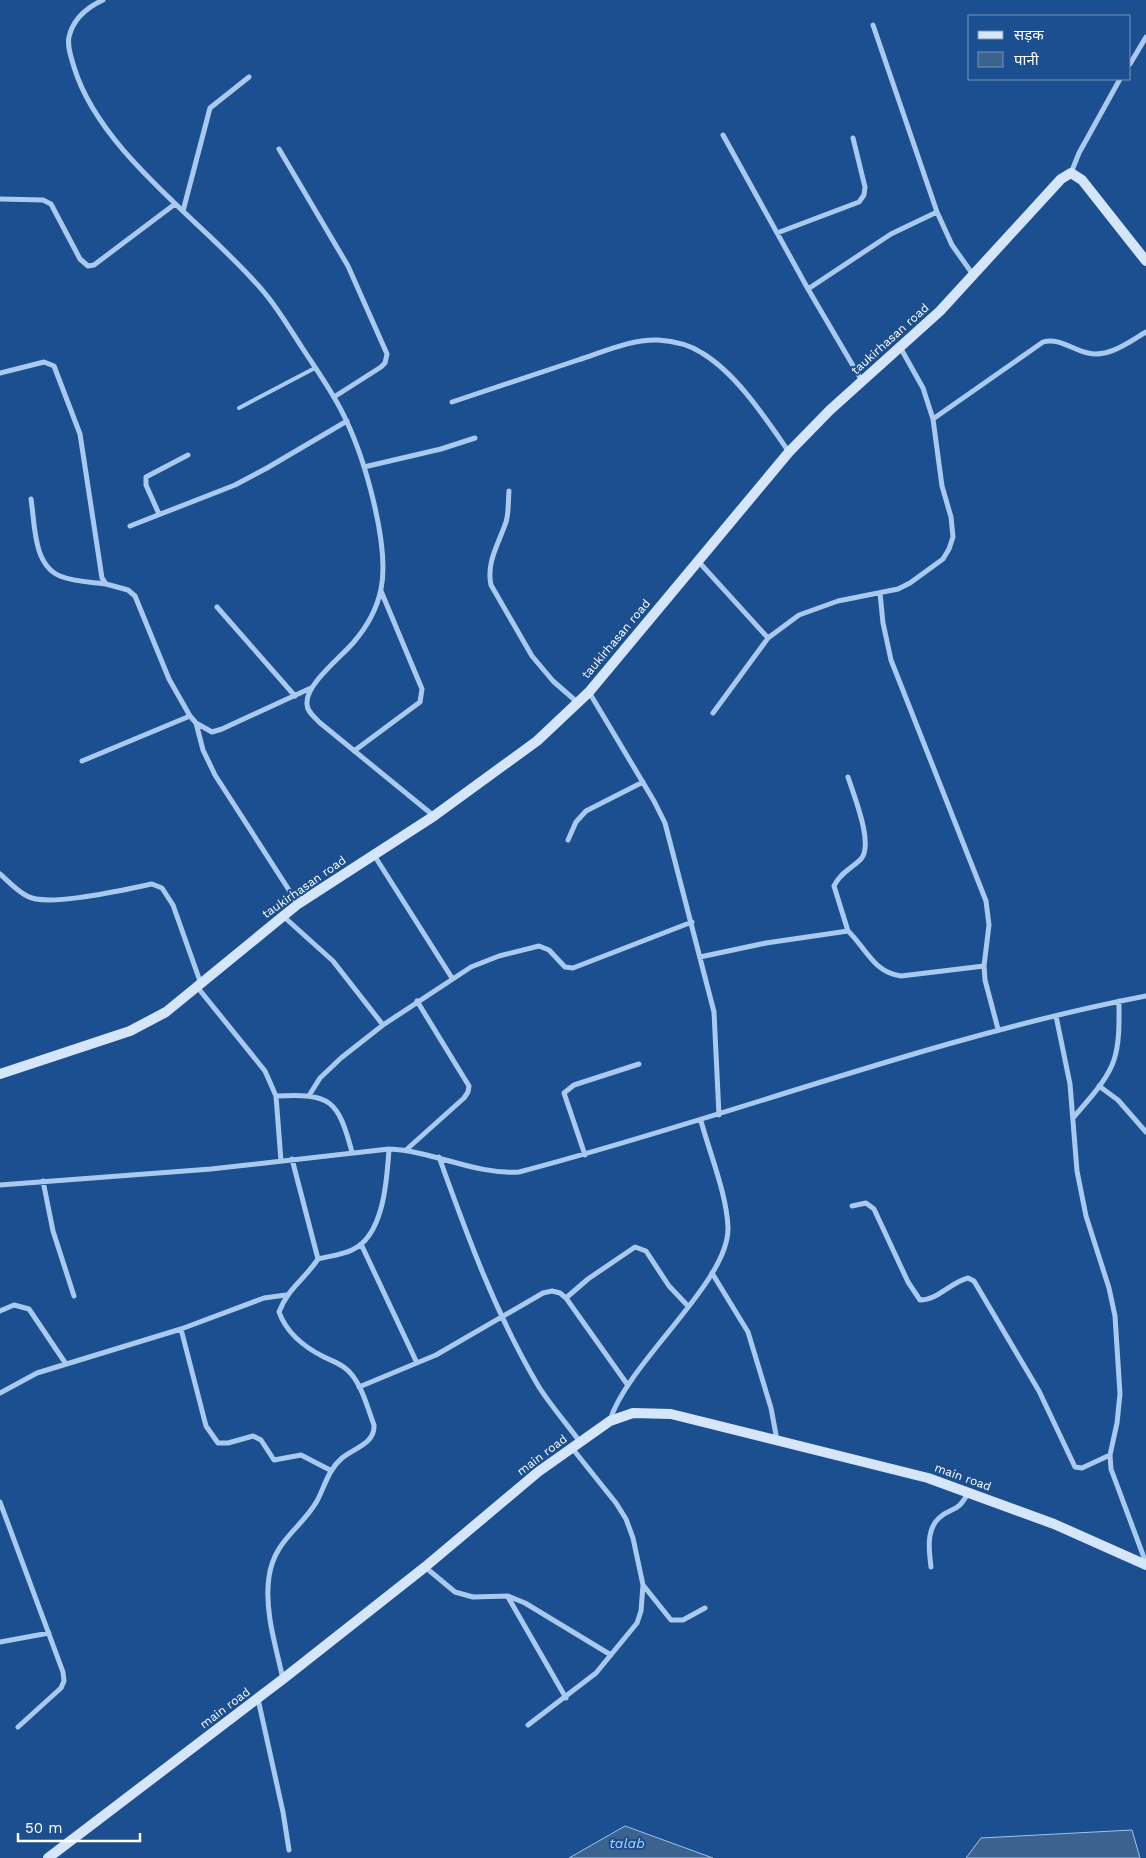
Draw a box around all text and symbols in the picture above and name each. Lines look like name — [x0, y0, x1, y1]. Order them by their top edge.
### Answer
legend — [968, 15, 1131, 80]
text: सड़क — [1014, 26, 1044, 44]
text: पानी — [1014, 51, 1040, 69]
street label: taukirhasan road — [848, 301, 932, 377]
street label: taukirhasan road — [579, 597, 653, 681]
street label: taukirhasan road — [259, 853, 349, 921]
street label: main road — [514, 1432, 570, 1478]
street label: main road — [933, 1460, 993, 1494]
street label: main road — [197, 1685, 253, 1731]
scale bar — [18, 1810, 140, 1842]
text: 50 m — [25, 1819, 62, 1837]
water label: talab — [609, 1835, 645, 1851]

